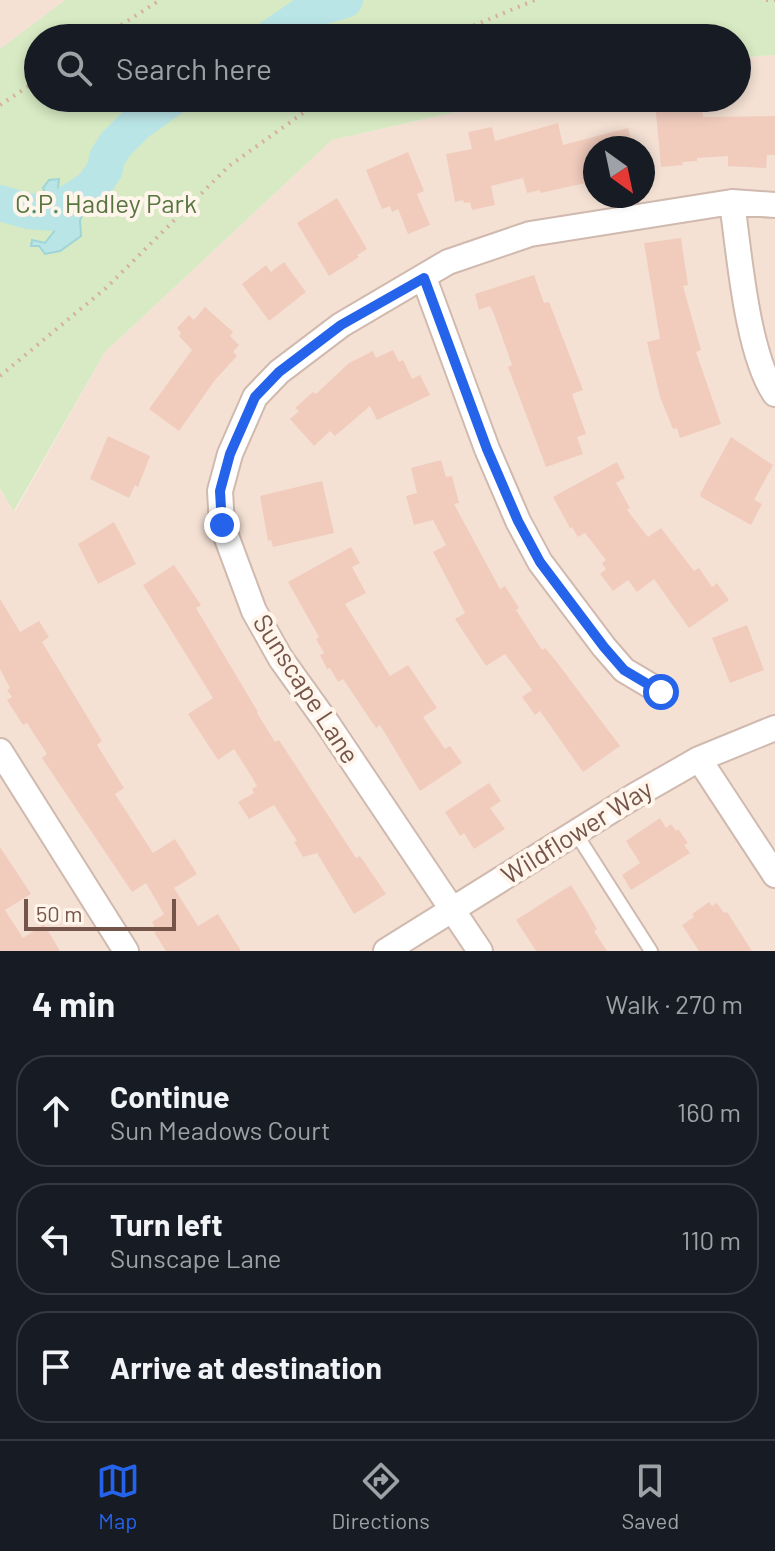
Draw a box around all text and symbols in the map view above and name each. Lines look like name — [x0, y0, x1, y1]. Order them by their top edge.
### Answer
search box — [24, 24, 751, 112]
icon: search — [52, 46, 96, 90]
text: Search here — [116, 50, 272, 86]
north arrow — [583, 136, 655, 208]
park label: C.P. Hadley Park — [15, 187, 197, 218]
route end — [204, 507, 240, 543]
street label: Sunscape Lane — [248, 608, 367, 769]
route start — [643, 674, 679, 710]
street label: Wildflower Way — [495, 772, 657, 889]
scale bar — [24, 895, 176, 931]
text: 50 m — [36, 900, 82, 926]
text: 4 min — [32, 983, 115, 1024]
text: Walk · 270 m — [606, 988, 743, 1019]
text: Continue — [110, 1078, 230, 1114]
icon: ahead — [34, 1089, 78, 1133]
text: 160 m — [677, 1096, 741, 1127]
text: Sun Meadows Court — [110, 1114, 331, 1145]
text: Turn left — [110, 1206, 223, 1242]
icon: left — [34, 1217, 78, 1261]
text: 110 m — [681, 1224, 741, 1255]
text: Sunscape Lane — [110, 1242, 281, 1273]
icon: arrive — [34, 1345, 78, 1389]
text: Arrive at destination — [110, 1349, 382, 1385]
tab: Map — [96, 1459, 140, 1533]
tab: Directions — [331, 1459, 430, 1533]
tab: Saved — [621, 1459, 679, 1533]

